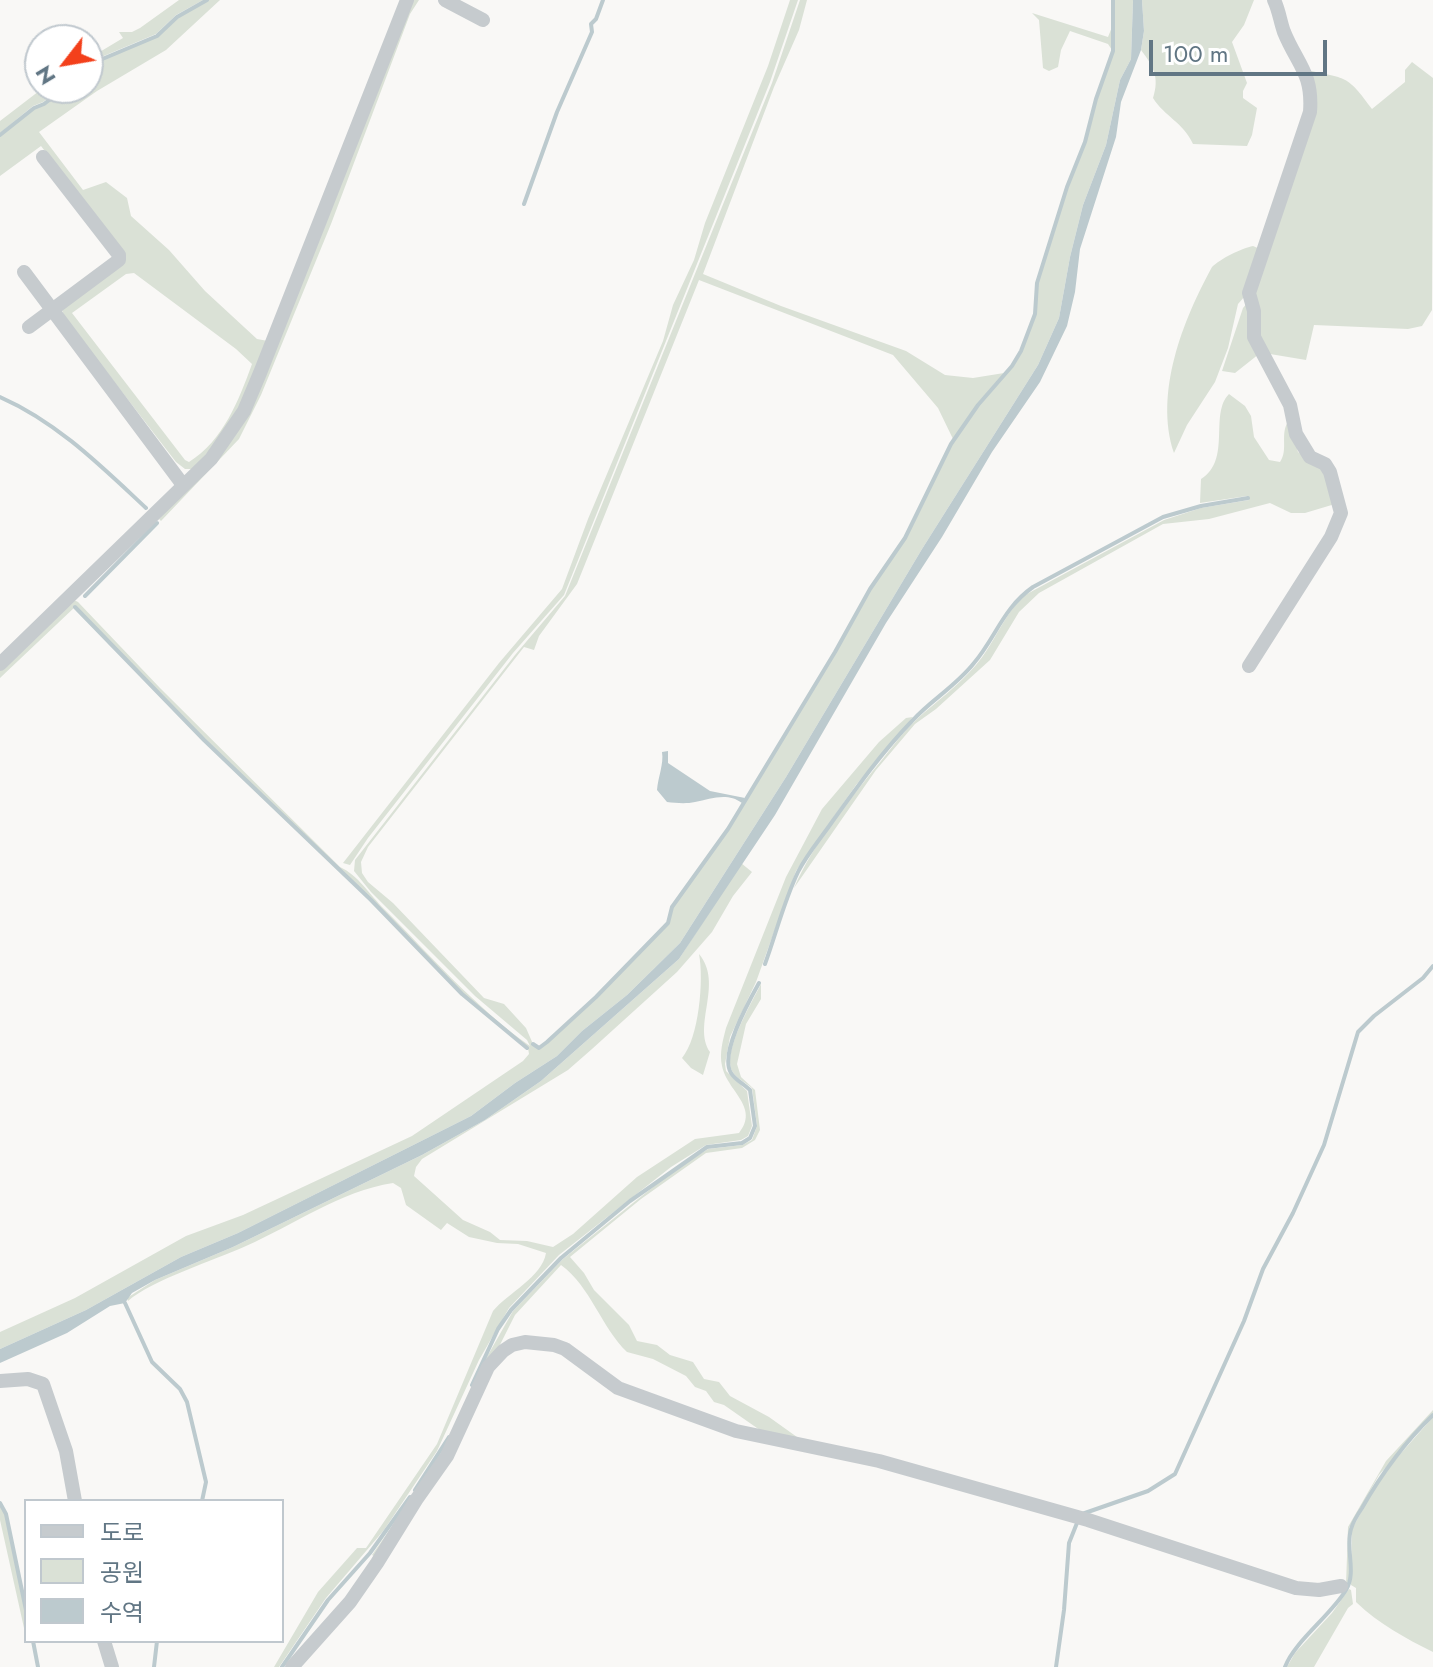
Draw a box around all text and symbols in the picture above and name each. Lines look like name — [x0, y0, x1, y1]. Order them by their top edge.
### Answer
north arrow — [24, 24, 104, 104]
scale bar — [1153, 24, 1331, 74]
text: 100 m — [1163, 36, 1229, 71]
text: N — [27, 60, 63, 91]
legend — [24, 1499, 284, 1643]
text: 도로 — [100, 1515, 144, 1550]
text: 공원 — [100, 1555, 144, 1590]
text: 수역 — [100, 1595, 144, 1630]

